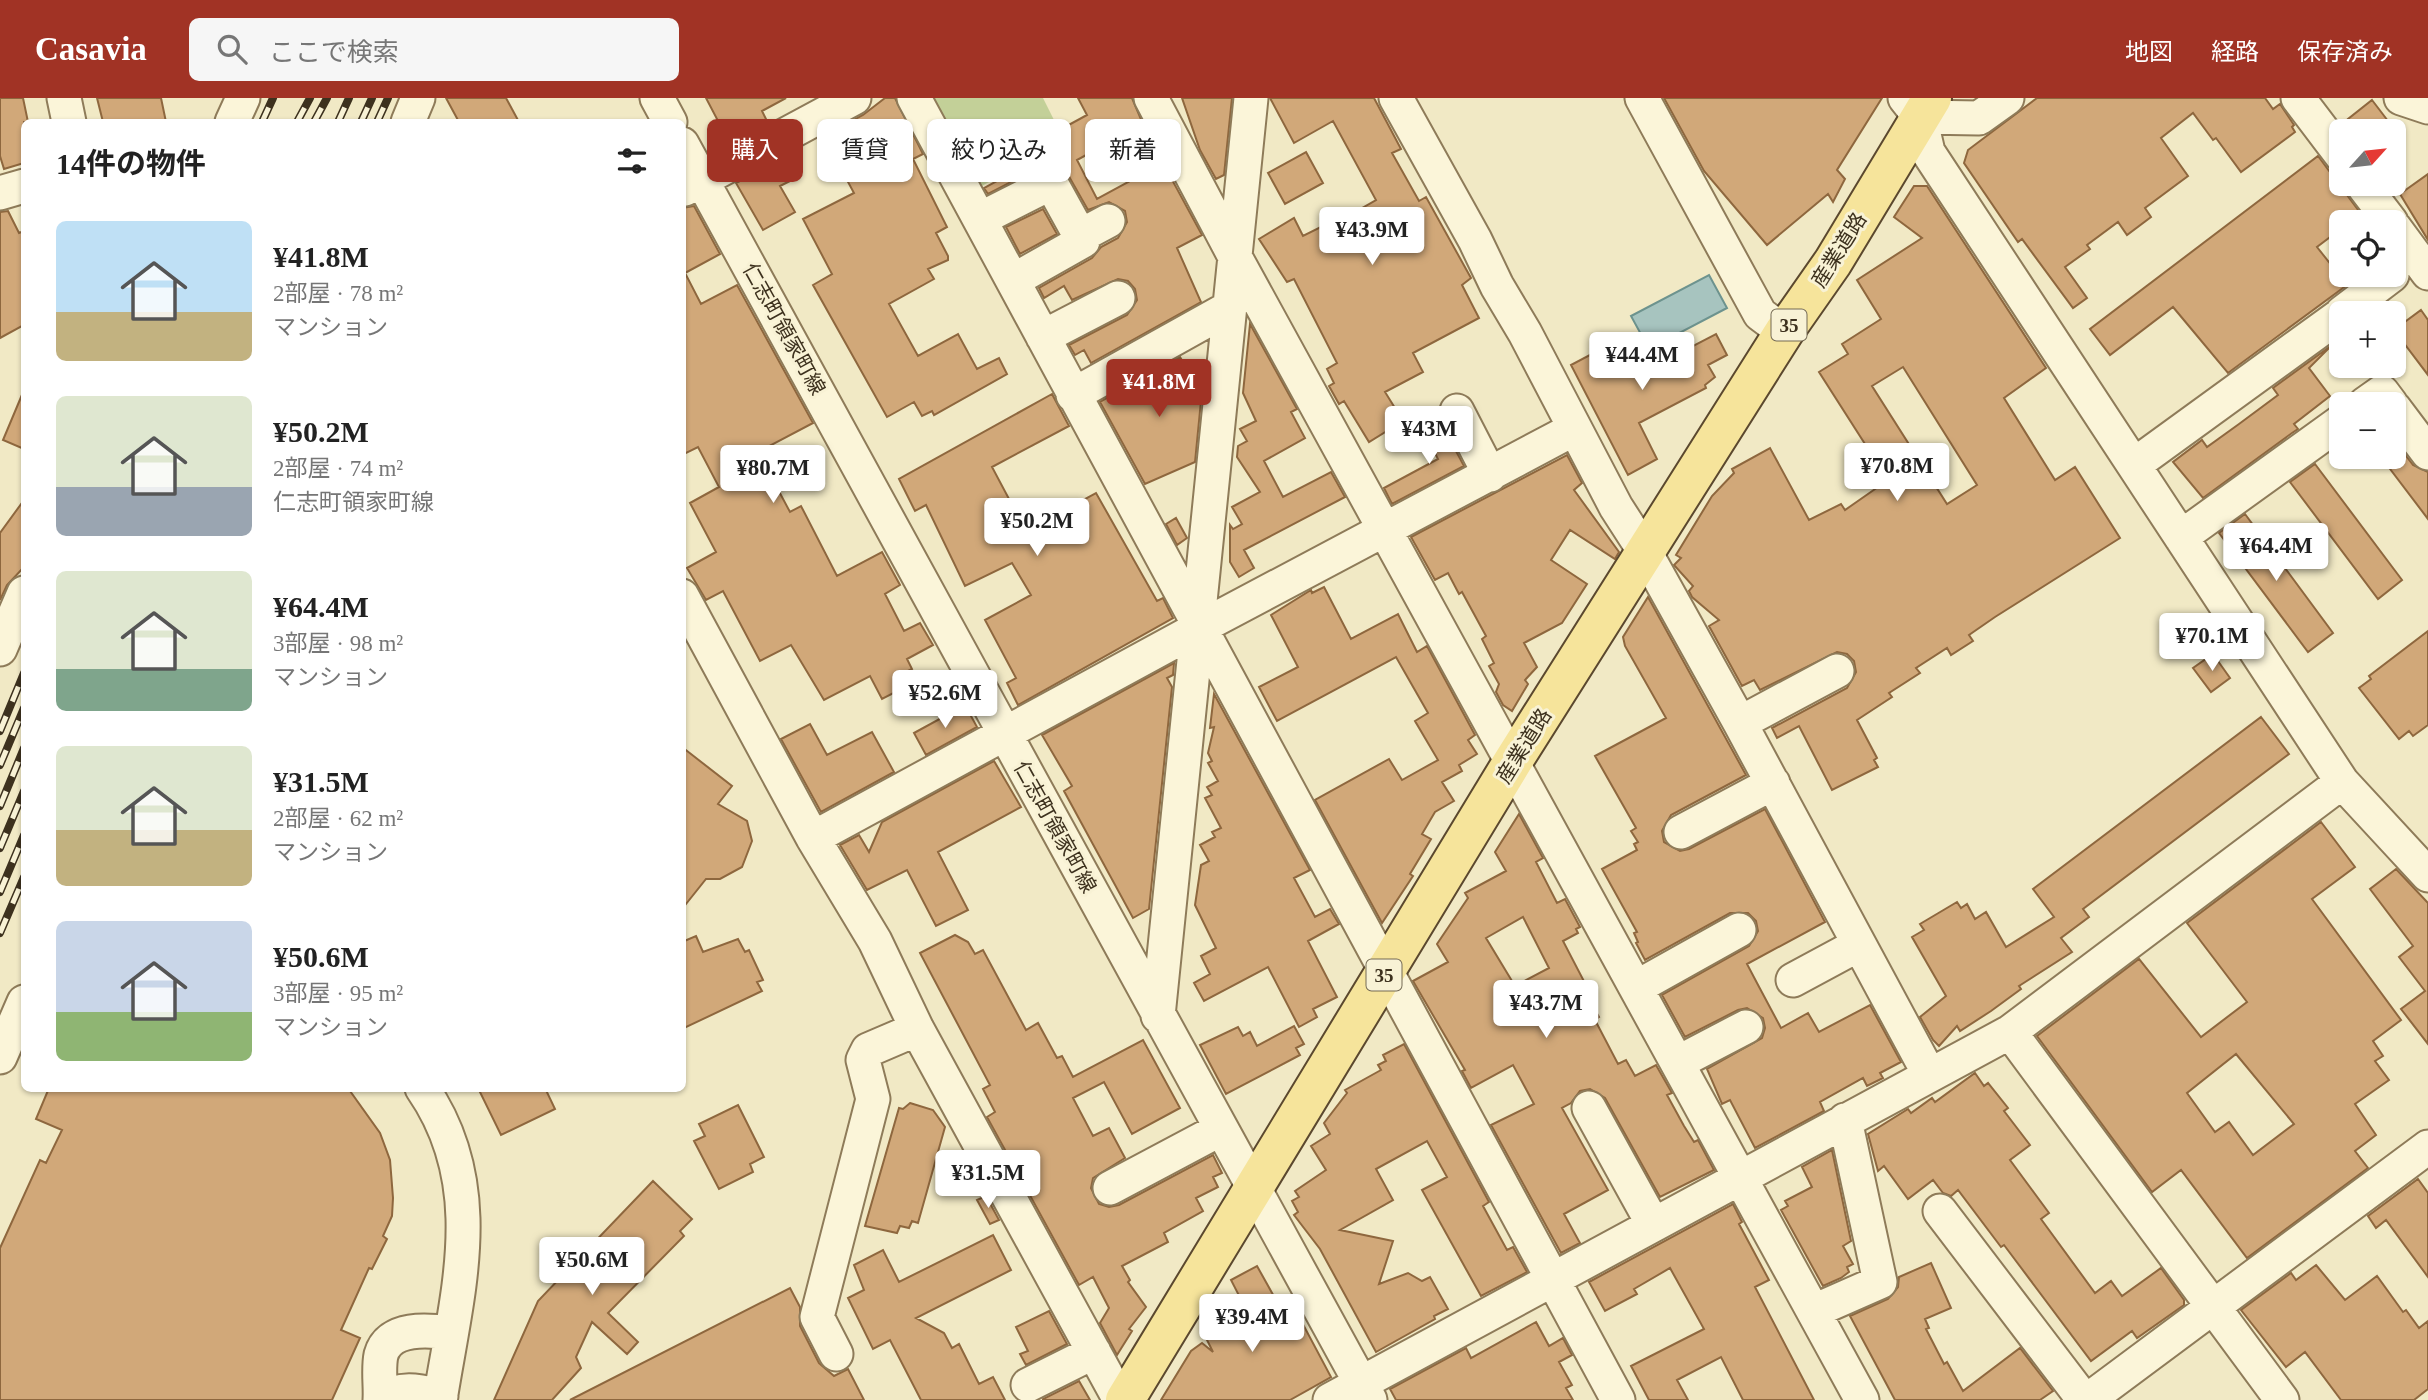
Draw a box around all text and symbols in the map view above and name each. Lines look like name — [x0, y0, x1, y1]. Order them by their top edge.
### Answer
search box — [189, 18, 679, 81]
icon: search — [213, 30, 251, 68]
text: Casavia — [35, 31, 147, 67]
text: ここで検索 — [269, 38, 399, 67]
text: 地図 — [2125, 39, 2173, 65]
text: 経路 — [2211, 39, 2259, 65]
text: 保存済み — [2297, 39, 2393, 65]
chip: 購入 — [707, 119, 803, 182]
chip: 賃貸 — [817, 119, 913, 182]
chip: 絞り込み — [927, 119, 1071, 182]
chip: 新着 — [1085, 119, 1181, 182]
north arrow — [2329, 119, 2406, 196]
map controls — [2329, 119, 2406, 469]
icon: filters — [613, 142, 651, 180]
text: 14件の物件 — [56, 147, 206, 180]
pin: ¥43.9M — [1315, 208, 1429, 267]
street label: 産業道路 — [1807, 208, 1871, 292]
button: locate — [2329, 210, 2406, 287]
text: ¥43.9M — [1335, 217, 1409, 242]
text: ¥41.8M — [273, 240, 369, 273]
icon: home — [112, 249, 196, 333]
street label: 仁志町領家町線 — [738, 259, 830, 399]
text: 2部屋 · 78 m² — [273, 281, 403, 306]
button: + — [2329, 301, 2406, 378]
road number: 35 — [1772, 310, 1806, 341]
text: マンション — [273, 315, 388, 340]
pin: ¥44.4M — [1585, 332, 1699, 392]
text: ¥44.4M — [1605, 342, 1679, 367]
pin: ¥41.8M — [1102, 360, 1216, 419]
text: ¥41.8M — [1122, 369, 1196, 394]
button: − — [2329, 392, 2406, 469]
pin: ¥43M — [1388, 406, 1470, 466]
text: ¥50.2M — [273, 415, 369, 448]
text: ¥43M — [1401, 416, 1457, 441]
icon: home — [112, 424, 196, 508]
pin: ¥70.8M — [1840, 444, 1954, 503]
pin: ¥80.7M — [716, 446, 830, 505]
text: ¥70.8M — [1860, 453, 1934, 478]
text: ¥80.7M — [736, 455, 810, 480]
text: 2部屋 · 74 m² — [273, 456, 403, 481]
text: 仁志町領家町線 — [273, 490, 434, 515]
pin: ¥50.2M — [980, 498, 1094, 558]
text: ¥50.2M — [1000, 508, 1074, 533]
pin: ¥64.4M — [2219, 524, 2333, 583]
text: ¥64.4M — [2239, 533, 2313, 558]
text: ¥64.4M — [273, 590, 369, 623]
icon: home — [112, 599, 196, 683]
pin: ¥70.1M — [2155, 614, 2269, 673]
text: ¥70.1M — [2175, 623, 2249, 648]
text: 3部屋 · 98 m² — [273, 631, 403, 656]
text: マンション — [273, 665, 388, 690]
pin: ¥52.6M — [888, 670, 1002, 730]
text: ¥52.6M — [908, 680, 982, 705]
street label: 産業道路 — [1492, 704, 1556, 788]
street label: 仁志町領家町線 — [1009, 757, 1101, 897]
text: ¥31.5M — [273, 765, 369, 798]
icon: home — [112, 774, 196, 858]
text: 2部屋 · 62 m² — [273, 806, 403, 831]
text: マンション — [273, 840, 388, 865]
text: ¥50.6M — [273, 940, 369, 973]
icon: home — [112, 949, 196, 1033]
road number: 35 — [1366, 960, 1402, 990]
text: 3部屋 · 95 m² — [273, 981, 403, 1006]
pin: ¥43.7M — [1489, 981, 1603, 1040]
text: ¥43.7M — [1509, 990, 1583, 1015]
text: マンション — [273, 1015, 388, 1040]
pin: ¥31.5M — [931, 1150, 1045, 1210]
text: ¥31.5M — [951, 1160, 1025, 1185]
pin: ¥50.6M — [535, 1238, 649, 1297]
text: ¥50.6M — [555, 1247, 629, 1272]
pin: ¥39.4M — [1195, 1294, 1309, 1354]
text: ¥39.4M — [1215, 1304, 1289, 1329]

